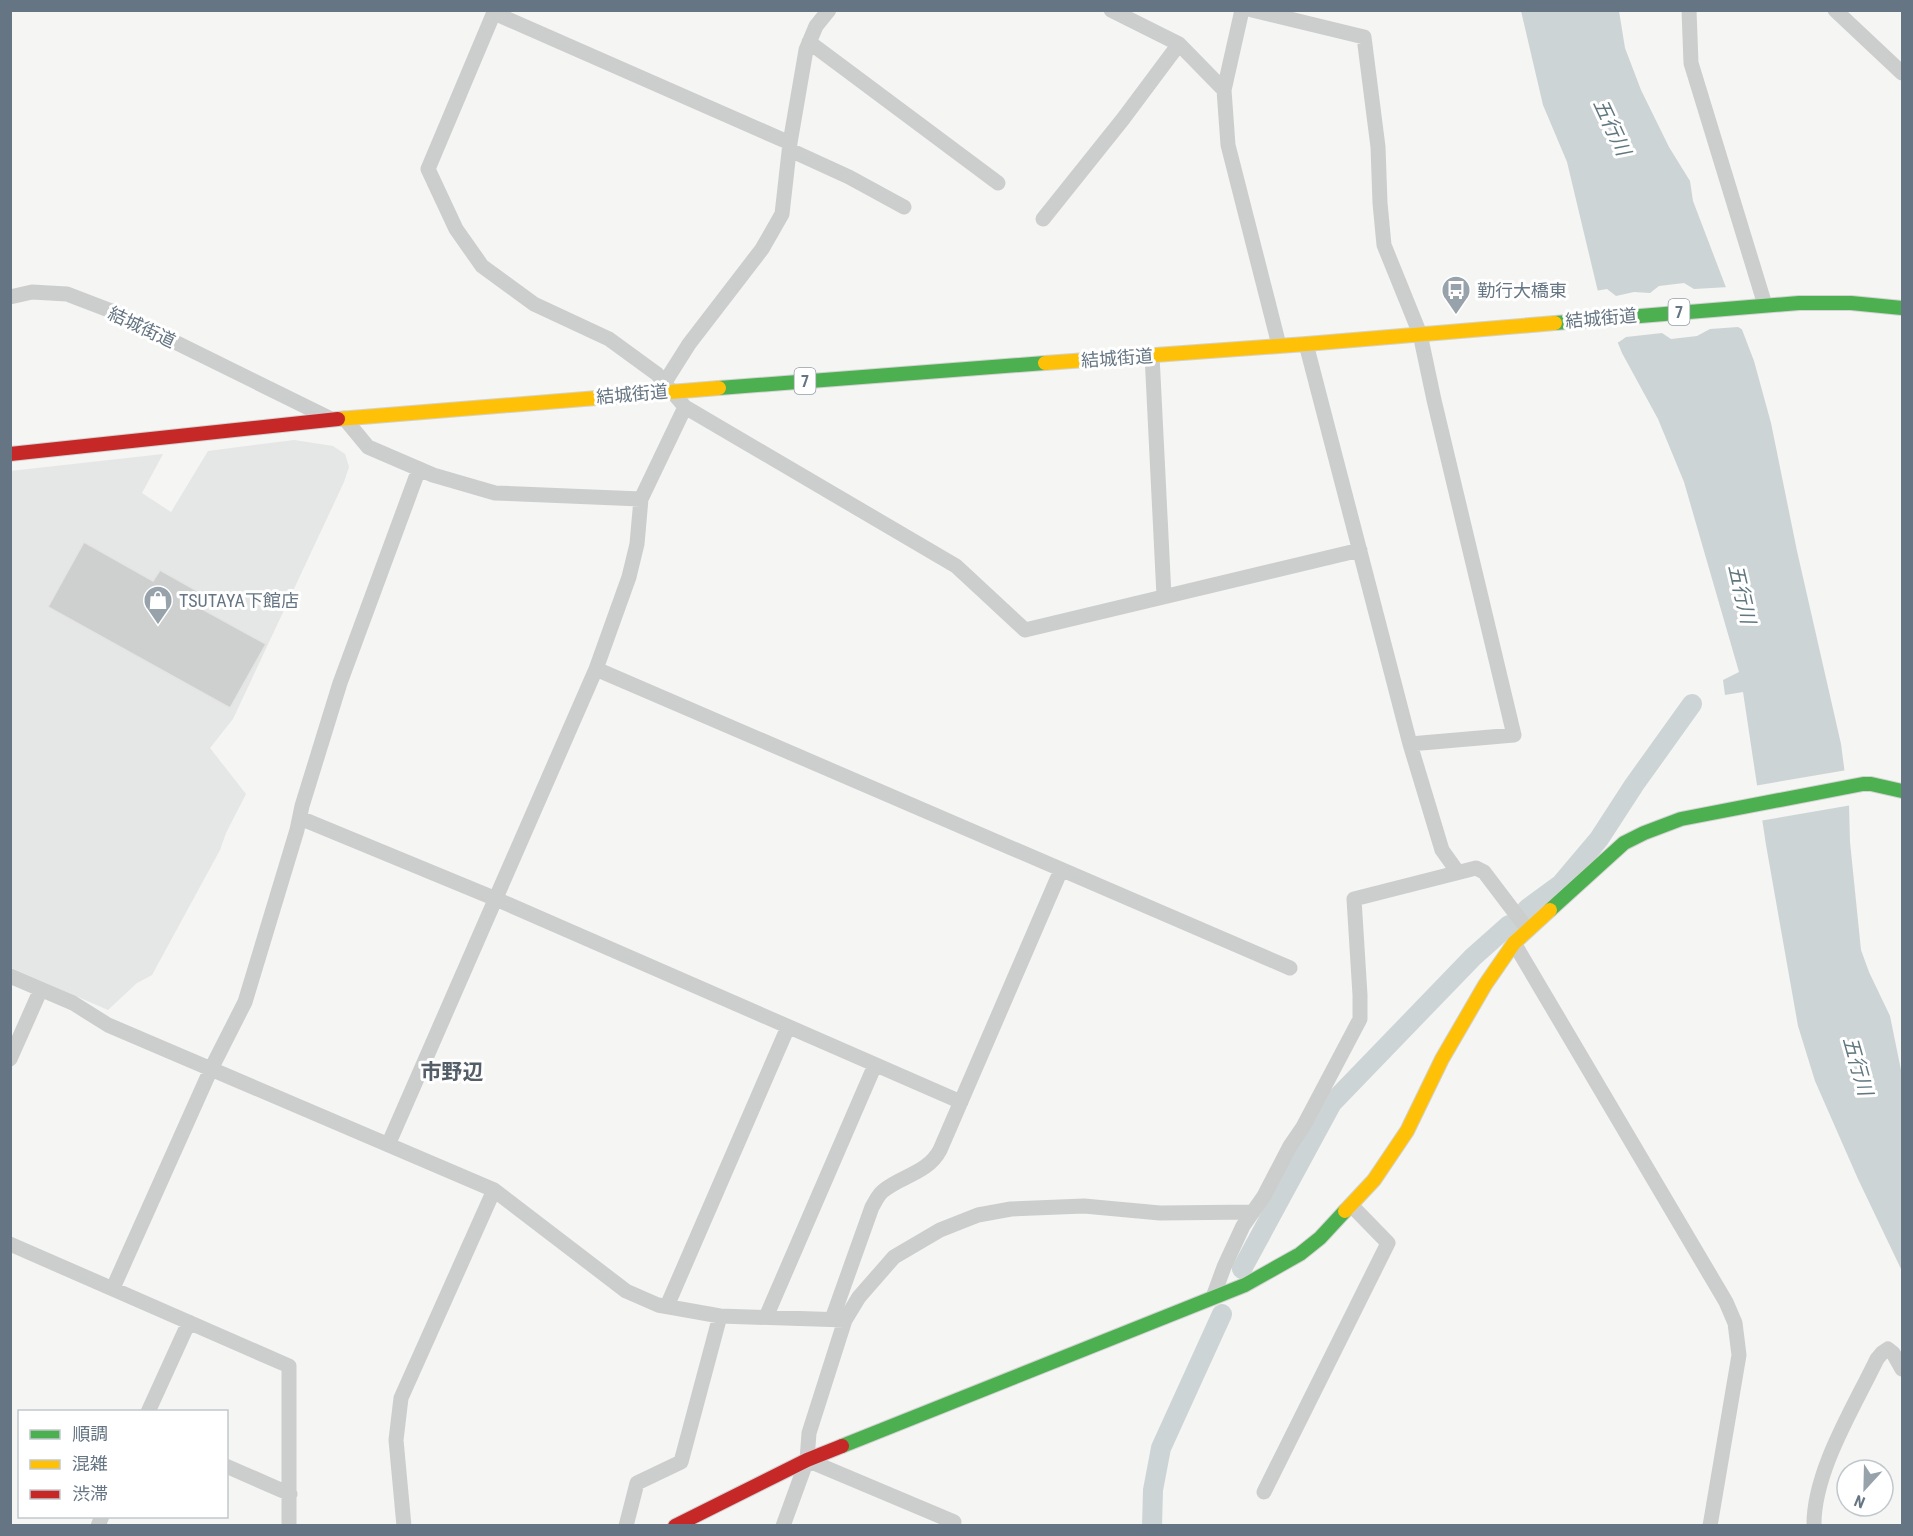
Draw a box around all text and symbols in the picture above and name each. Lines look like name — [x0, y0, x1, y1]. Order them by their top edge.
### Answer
water label: 五行川 — [1588, 95, 1636, 161]
bus stop icon: 勤行大橋東 — [1440, 274, 1472, 316]
place label: 勤行大橋東 — [1477, 280, 1567, 301]
road number: 7 — [1668, 299, 1690, 325]
street label: 結城街道 — [105, 302, 179, 352]
street label: 結城街道 — [1564, 304, 1638, 332]
street label: 結城街道 — [1080, 345, 1154, 371]
road number: 7 — [794, 368, 816, 394]
street label: 結城街道 — [595, 380, 669, 408]
water label: 五行川 — [1724, 562, 1761, 628]
shop icon: TSUTAYA下館店 — [142, 584, 174, 626]
place label: TSUTAYA下館店 — [179, 590, 299, 611]
water label: 五行川 — [1838, 1034, 1878, 1100]
district label: 市野辺 — [421, 1060, 484, 1084]
legend — [18, 1410, 228, 1518]
text: 順調 — [72, 1423, 108, 1444]
text: 混雑 — [72, 1453, 108, 1474]
north arrow — [1835, 1458, 1895, 1518]
text: 渋滞 — [72, 1483, 108, 1504]
text: N — [1851, 1491, 1868, 1512]

